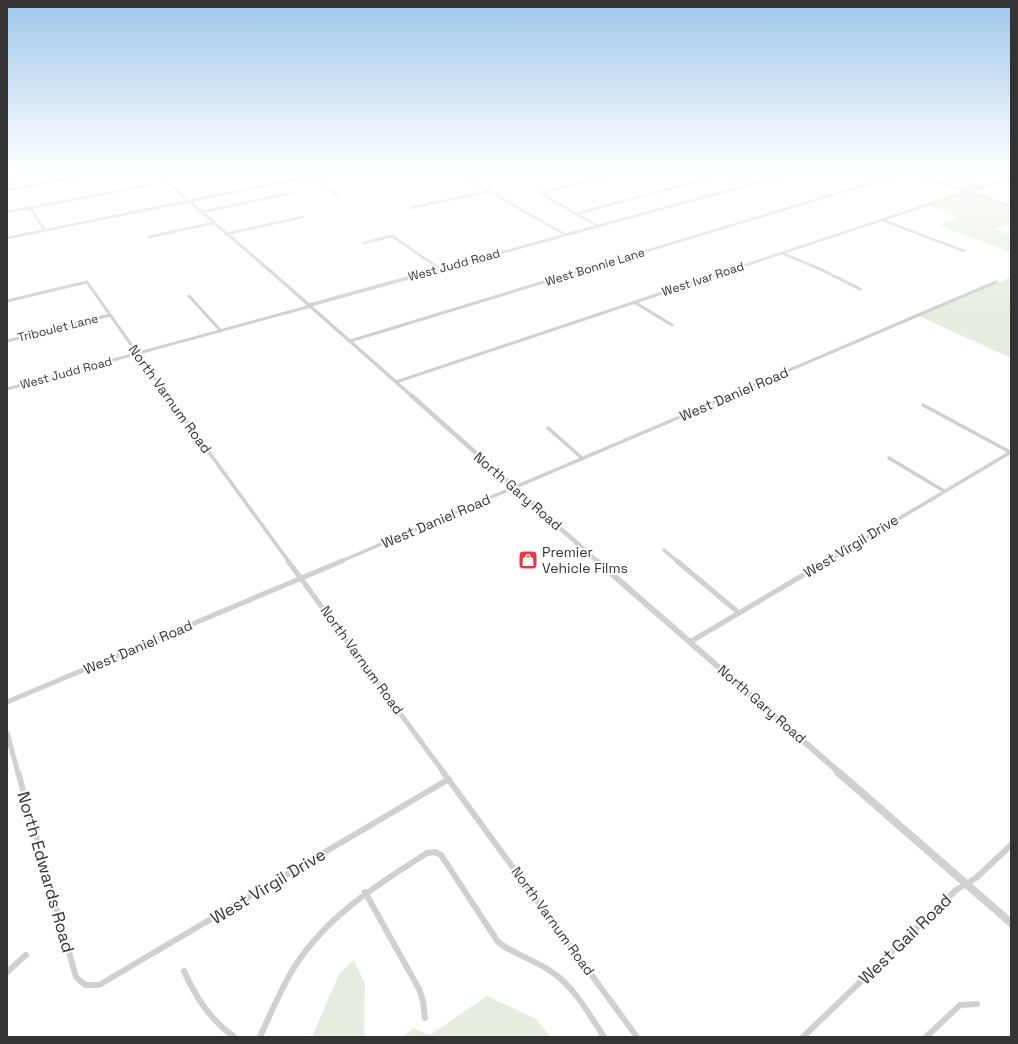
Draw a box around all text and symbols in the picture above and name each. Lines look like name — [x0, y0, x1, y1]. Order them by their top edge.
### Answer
street label: West Bonnie Lane — [543, 244, 647, 290]
street label: West Judd Road — [406, 245, 502, 285]
street label: West Ivar Road — [660, 258, 746, 300]
street label: Triboulet Lane — [16, 310, 100, 346]
street label: North Varnum Road — [124, 341, 216, 457]
street label: West Judd Road — [18, 353, 114, 393]
street label: West Daniel Road — [677, 363, 791, 425]
street label: North Gary Road — [470, 448, 566, 534]
street label: West Daniel Road — [379, 490, 493, 552]
street label: West Virgil Drive — [800, 511, 902, 581]
place label: Premier Vehicle Films — [542, 543, 628, 577]
shop icon: Premier Vehicle Films — [517, 549, 539, 571]
street label: North Varnum Road — [316, 602, 408, 718]
street label: West Daniel Road — [81, 616, 195, 678]
street label: North Gary Road — [714, 661, 810, 747]
street label: North Edwards Road — [12, 789, 80, 955]
street label: West Virgil Drive — [206, 843, 330, 929]
street label: North Varnum Road — [507, 863, 599, 979]
street label: West Gail Road — [854, 889, 956, 989]

